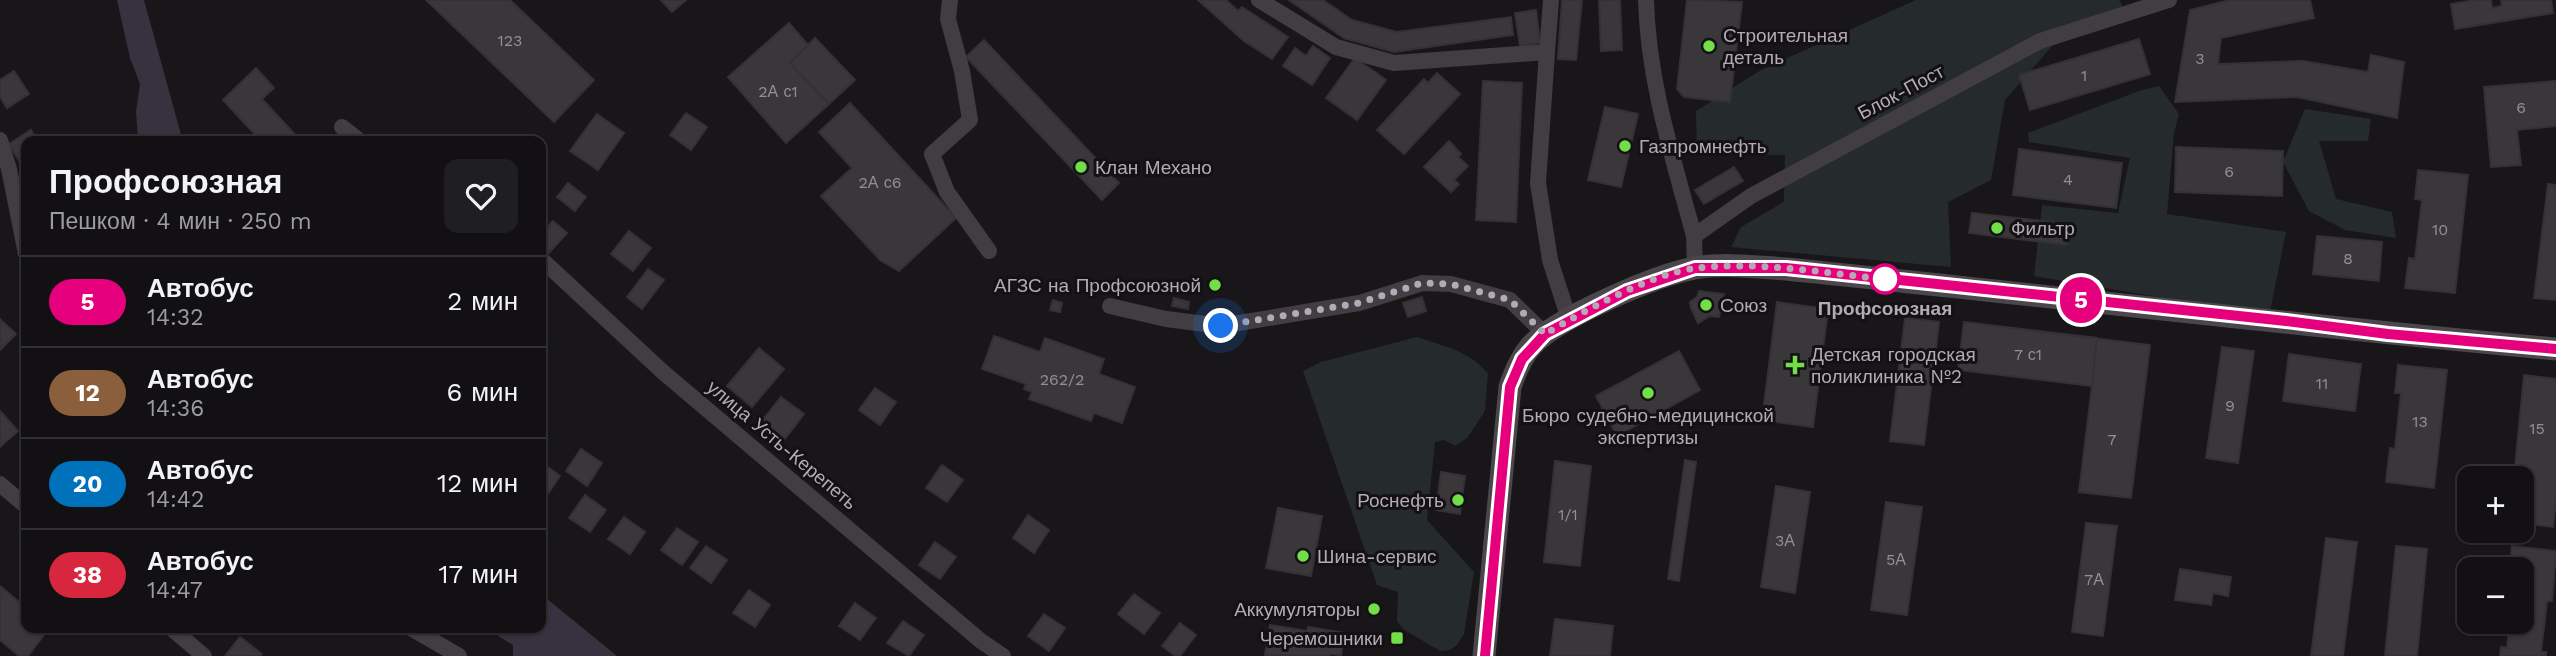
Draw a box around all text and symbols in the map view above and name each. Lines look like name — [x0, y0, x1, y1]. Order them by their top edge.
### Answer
place label: Строительная деталь — [1723, 24, 1848, 69]
house number: 123 — [498, 31, 522, 50]
marker: Строительная деталь — [1701, 38, 1717, 54]
house number: 3 — [2195, 49, 2205, 68]
street label: Блок-Пост — [1854, 60, 1948, 124]
house number: 1 — [2081, 66, 2087, 85]
house number: 2А с1 — [758, 82, 798, 101]
house number: 6 — [2516, 98, 2526, 117]
place label: Газпромнефть — [1639, 135, 1767, 158]
marker: Газпромнефть — [1617, 138, 1633, 154]
place label: Клан Механо — [1095, 156, 1212, 179]
button: heart — [444, 159, 518, 233]
marker: Клан Механо — [1073, 159, 1089, 175]
text: Профсоюзная — [49, 162, 283, 201]
house number: 6 — [2224, 162, 2234, 181]
house number: 4 — [2063, 170, 2073, 189]
house number: 2А с6 — [858, 173, 902, 192]
text: Пешком · 4 мин · 250 m — [49, 208, 312, 235]
place label: Фильтр — [2011, 217, 2075, 240]
marker: Фильтр — [1989, 220, 2005, 236]
house number: 10 — [2432, 220, 2448, 239]
house number: 8 — [2343, 249, 2353, 268]
marker: Профсоюзная — [1870, 264, 1900, 294]
text: Автобус — [147, 273, 254, 303]
place label: АГЗС на Профсоюзной — [994, 274, 1201, 297]
marker: АГЗС на Профсоюзной — [1207, 277, 1223, 293]
line badge: 5 — [2058, 277, 2104, 323]
text: 2 мин — [447, 286, 518, 316]
text: 5 — [2074, 286, 2088, 314]
text: 5 — [81, 288, 95, 316]
place label: Союз — [1720, 294, 1767, 317]
marker: Союз — [1698, 297, 1714, 313]
place label: Профсоюзная — [1818, 297, 1952, 320]
text: 14:32 — [147, 304, 204, 331]
your location — [1203, 308, 1238, 343]
place label: Детская городская поликлиника №2 — [1811, 343, 1976, 388]
house number: 7 с1 — [2014, 345, 2042, 364]
marker: Детская городская поликлиника №2 — [1785, 355, 1805, 375]
text: Автобус — [147, 364, 254, 394]
house number: 262/2 — [1040, 370, 1084, 389]
house number: 11 — [2316, 374, 2328, 393]
street label: улица Усть-Керепеть — [702, 375, 862, 515]
text: 6 мин — [447, 377, 518, 407]
text: 12 — [75, 379, 100, 407]
marker: Бюро судебно-медицинской экспертизы — [1640, 385, 1656, 401]
text: 14:36 — [147, 395, 204, 422]
house number: 9 — [2225, 396, 2235, 415]
place label: Бюро судебно-медицинской экспертизы — [1522, 404, 1774, 449]
house number: 13 — [2412, 412, 2428, 431]
house number: 15 — [2529, 419, 2545, 438]
house number: 7 — [2108, 430, 2117, 449]
text: Автобус — [147, 455, 254, 485]
map controls — [2457, 466, 2534, 634]
button: + — [2457, 466, 2534, 543]
text: 12 мин — [437, 468, 518, 498]
text: 20 — [73, 470, 102, 498]
text: 14:42 — [147, 486, 204, 513]
place label: Роснефть — [1357, 489, 1444, 512]
marker: Роснефть — [1450, 492, 1466, 508]
house number: 1/1 — [1558, 505, 1578, 524]
house number: 3А — [1775, 531, 1795, 550]
place label: Шина-сервис — [1317, 545, 1437, 568]
text: Автобус — [147, 546, 254, 576]
marker: Шина-сервис — [1295, 548, 1311, 564]
house number: 5А — [1886, 550, 1906, 569]
button: − — [2457, 557, 2534, 634]
text: 17 мин — [438, 559, 518, 589]
text: 38 — [73, 561, 102, 589]
house number: 7А — [2084, 570, 2104, 589]
text: 14:47 — [147, 577, 203, 604]
place label: Аккумуляторы — [1234, 598, 1360, 621]
marker: Аккумуляторы — [1366, 601, 1382, 617]
place label: Черемошники — [1260, 627, 1383, 650]
marker: Черемошники — [1389, 630, 1405, 646]

